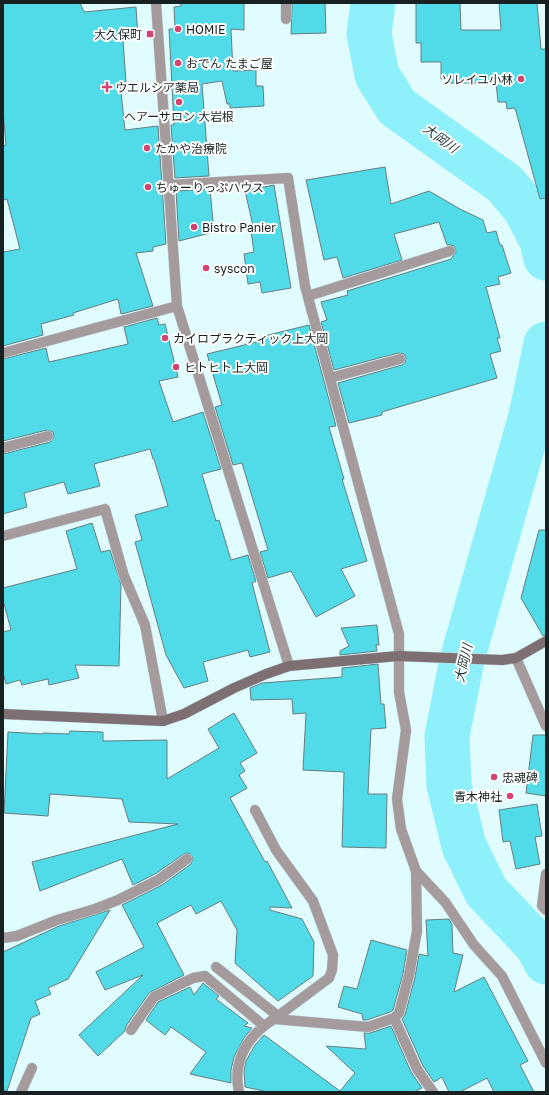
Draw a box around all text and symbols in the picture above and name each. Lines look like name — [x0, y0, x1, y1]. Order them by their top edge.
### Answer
place label: HOMIE — [186, 22, 225, 37]
marker: HOMIE — [173, 24, 183, 34]
place label: 大久保町 — [94, 27, 142, 42]
marker: 大久保町 — [145, 29, 155, 39]
place label: おでん たまご屋 — [186, 56, 273, 71]
marker: おでん たまご屋 — [173, 58, 183, 68]
place label: ソレイユ小林 — [441, 72, 513, 87]
marker: ソレイユ小林 — [516, 74, 526, 84]
place label: ウエルシア薬局 — [115, 80, 199, 95]
marker: ウエルシア薬局 — [102, 82, 112, 92]
marker: ヘアーサロン 大岩根 — [174, 97, 184, 107]
place label: ヘアーサロン 大岩根 — [124, 109, 234, 124]
water label: 大岡川 — [421, 120, 463, 157]
place label: たかや治療院 — [155, 141, 227, 156]
marker: たかや治療院 — [142, 143, 152, 153]
place label: ちゅーりっぷハウス — [156, 180, 264, 195]
marker: ちゅーりっぷハウス — [143, 182, 153, 192]
place label: Bistro Panier — [202, 220, 276, 235]
marker: Bistro Panier — [189, 222, 199, 232]
place label: syscon — [214, 261, 255, 276]
marker: syscon — [201, 263, 211, 273]
place label: カイロプラクティック上大岡 — [173, 331, 328, 346]
marker: カイロプラクティック上大岡 — [160, 333, 170, 343]
place label: ヒトヒト上大岡 — [184, 360, 268, 375]
marker: ヒトヒト上大岡 — [171, 362, 181, 372]
water label: 大岡川 — [451, 640, 476, 684]
place label: 忠魂碑 — [502, 770, 538, 785]
marker: 忠魂碑 — [489, 772, 499, 782]
place label: 青木神社 — [454, 789, 502, 804]
marker: 青木神社 — [505, 791, 515, 801]

